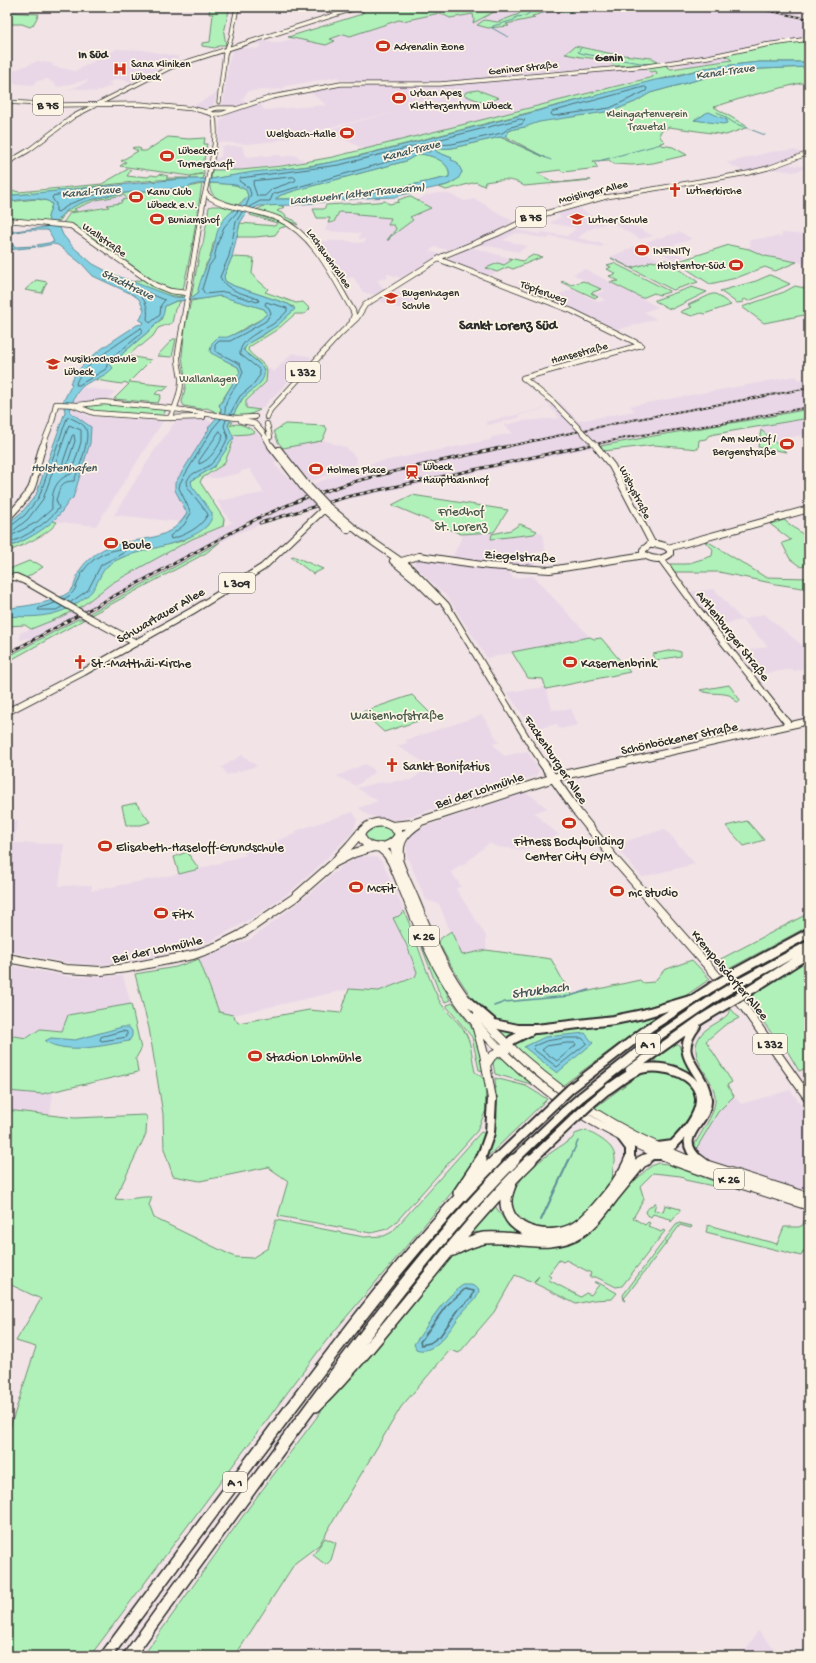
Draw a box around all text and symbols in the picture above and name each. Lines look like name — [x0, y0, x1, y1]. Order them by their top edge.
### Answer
sports icon: Adrenalin Zone — [375, 38, 391, 54]
place label: Adrenalin Zone — [394, 42, 465, 54]
district label: In Süd — [78, 49, 110, 63]
district label: Genin — [595, 52, 623, 66]
place label: Sana Kliniken Lübeck — [131, 59, 191, 84]
street label: Geniner Straße — [488, 59, 559, 79]
hospital icon: Sana Kliniken Lübeck — [112, 61, 128, 77]
water label: Kanal-Trave — [695, 62, 756, 84]
place label: Urban Apes Kletterzentrum Lübeck — [410, 88, 513, 113]
sports icon: Urban Apes Kletterzentrum Lübeck — [391, 90, 407, 106]
road number: B 75 — [33, 95, 63, 115]
park label: Kleingartenverein Travetal — [606, 109, 688, 134]
sports icon: Welsbach-Halle — [339, 125, 355, 141]
place label: Welsbach-Halle — [267, 129, 336, 141]
water label: Kanal-Trave — [381, 138, 443, 166]
place label: Lübecker Turnerschaft — [177, 146, 235, 171]
sports icon: Lübecker Turnerschaft — [159, 148, 175, 164]
street label: Moislinger Allee — [558, 178, 630, 207]
water label: Lachswehr (alter Travearm) — [289, 181, 426, 209]
church icon: Lutherkirche — [667, 182, 683, 198]
water label: Kanal-Trave — [61, 183, 122, 203]
place label: Lutherkirche — [686, 186, 742, 198]
place label: Kanu Club Lübeck e.V. — [147, 187, 198, 212]
sports icon: Kanu Club Lübeck e.V. — [128, 189, 144, 205]
road number: B 75 — [516, 207, 546, 227]
sports icon: Buniamshof — [149, 211, 165, 227]
school or university icon: Luther Schule — [569, 211, 585, 227]
place label: Buniamshof — [167, 214, 221, 227]
place label: Luther Schule — [588, 215, 648, 227]
street label: Wallstraße — [79, 221, 129, 260]
street label: Lachswehrallee — [303, 227, 354, 292]
sports icon: INFINITY — [634, 242, 650, 258]
place label: INFINITY — [653, 246, 690, 258]
sports icon: Holstentor-Süd — [728, 257, 744, 273]
place label: Holstentor-Süd — [657, 261, 727, 273]
water label: Stadttrave — [99, 267, 156, 305]
street label: Töpferweg — [517, 278, 569, 307]
place label: Bugenhagen Schule — [401, 288, 460, 313]
school or university icon: Bugenhagen Schule — [383, 290, 399, 306]
district label: Sankt Lorenz Süd — [459, 318, 559, 335]
street label: Hansestraße — [550, 341, 610, 367]
place label: Musikhochschule Lübeck — [64, 354, 137, 379]
school or university icon: Musikhochschule Lübeck — [45, 356, 61, 372]
road number: L 332 — [286, 362, 320, 382]
park label: Wallanlagen — [179, 374, 237, 386]
place label: Am Neuhof / Bergenstraße — [712, 433, 776, 459]
sports icon: Am Neuhof / Bergenstraße — [779, 436, 795, 452]
sports icon: Holmes Place — [308, 461, 324, 477]
water label: Holstenhafen — [31, 462, 97, 476]
place label: Lübeck Hauptbahnhof — [423, 462, 490, 487]
station icon: Lübeck Hauptbahnhof — [404, 464, 420, 480]
street label: Wisbystraße — [616, 464, 653, 522]
place label: Holmes Place — [327, 465, 386, 477]
park label: Friedhof St. Lorenz — [434, 505, 489, 535]
sports icon: Boule — [103, 535, 119, 551]
place label: Boule — [121, 538, 151, 553]
street label: Ziegelstraße — [484, 548, 556, 567]
road number: L 309 — [219, 573, 255, 593]
street label: Schwartauer Allee — [115, 585, 208, 647]
street label: Artlenburger Straße — [692, 588, 772, 685]
church icon: St.-Matthäi-Kirche — [72, 654, 88, 670]
sports icon: Kasernenbrink — [562, 654, 578, 670]
place label: St.-Matthäi-Kirche — [91, 657, 191, 672]
place label: Kasernenbrink — [581, 657, 658, 672]
park label: Waisenhofstraße — [351, 709, 444, 724]
street label: Fackenburger Allee — [519, 713, 590, 808]
street label: Schönböckener Straße — [620, 720, 740, 759]
church icon: Sankt Bonifatius — [384, 757, 400, 773]
place label: Sankt Bonifatius — [403, 760, 490, 775]
street label: Bei der Lohmühle — [433, 770, 526, 813]
sports icon: Fitness Bodybuilding Center City GYM — [561, 815, 577, 831]
place label: Fitness Bodybuilding Center City GYM — [513, 835, 624, 865]
sports icon: Elisabeth-Haseloff-Grundschule — [97, 838, 113, 854]
place label: Elisabeth-Haseloff-Grundschule — [116, 841, 284, 856]
sports icon: McFit — [348, 879, 364, 895]
place label: McFit — [367, 882, 397, 897]
sports icon: mc studio — [609, 883, 625, 899]
place label: mc studio — [628, 886, 678, 901]
sports icon: FitX — [153, 905, 169, 921]
place label: FitX — [171, 908, 195, 923]
road number: K 26 — [409, 926, 439, 946]
street label: Krempelsdorfer Allee — [687, 928, 771, 1024]
street label: Bei der Lohmühle — [110, 934, 204, 968]
water label: Strukbach — [511, 979, 570, 1004]
road number: A 1 — [636, 1034, 660, 1054]
road number: L 332 — [753, 1034, 787, 1054]
sports icon: Stadion Lohmühle — [247, 1048, 263, 1064]
place label: Stadion Lohmühle — [266, 1051, 362, 1066]
road number: K 26 — [714, 1169, 744, 1189]
road number: A 1 — [223, 1472, 247, 1492]

